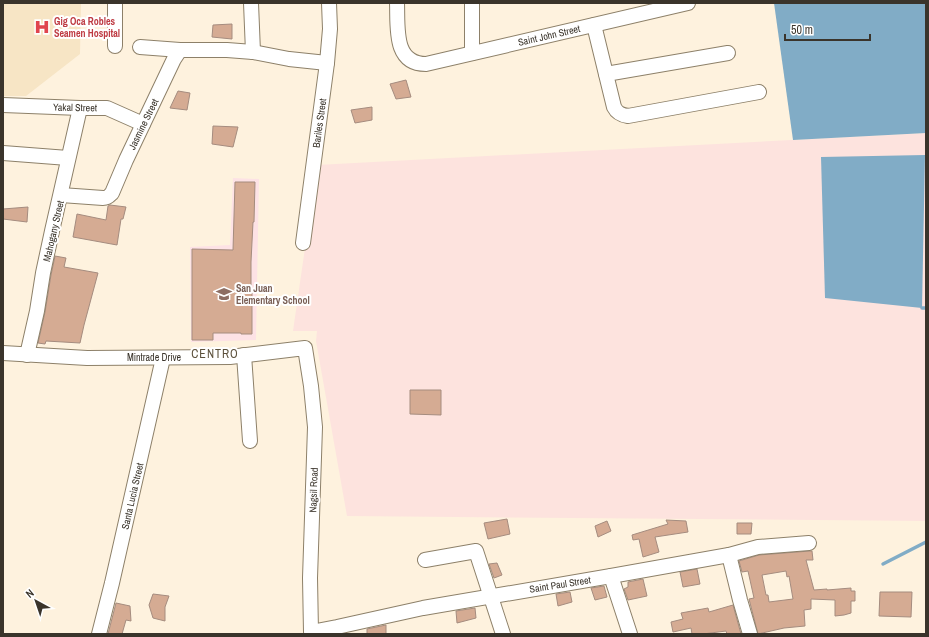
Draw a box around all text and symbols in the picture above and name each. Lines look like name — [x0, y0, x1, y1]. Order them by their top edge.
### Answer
place label: Gig Oca Robles Seamen Hospital — [54, 15, 120, 40]
scale bar — [785, 16, 870, 42]
hospital icon: Gig Oca Robles Seamen Hospital — [33, 18, 51, 36]
street label: Saint John Street — [517, 22, 582, 49]
text: 50 m — [791, 22, 813, 38]
street label: Jasmine Street — [126, 96, 162, 152]
street label: Bariles Street — [310, 97, 329, 149]
street label: Yakal Street — [53, 101, 98, 114]
street label: Mahogany Street — [40, 199, 67, 263]
place label: San Juan Elementary School — [236, 282, 310, 307]
school or university icon: San Juan Elementary School — [215, 285, 233, 303]
district label: CENTRO — [191, 346, 239, 362]
street label: Mintrade Drive — [127, 351, 182, 364]
street label: Santa Lucia Street — [119, 461, 147, 531]
street label: Nagsil Road — [306, 467, 321, 513]
street label: Saint Paul Street — [528, 573, 592, 596]
north arrow — [16, 581, 56, 621]
text: N — [23, 586, 37, 601]

